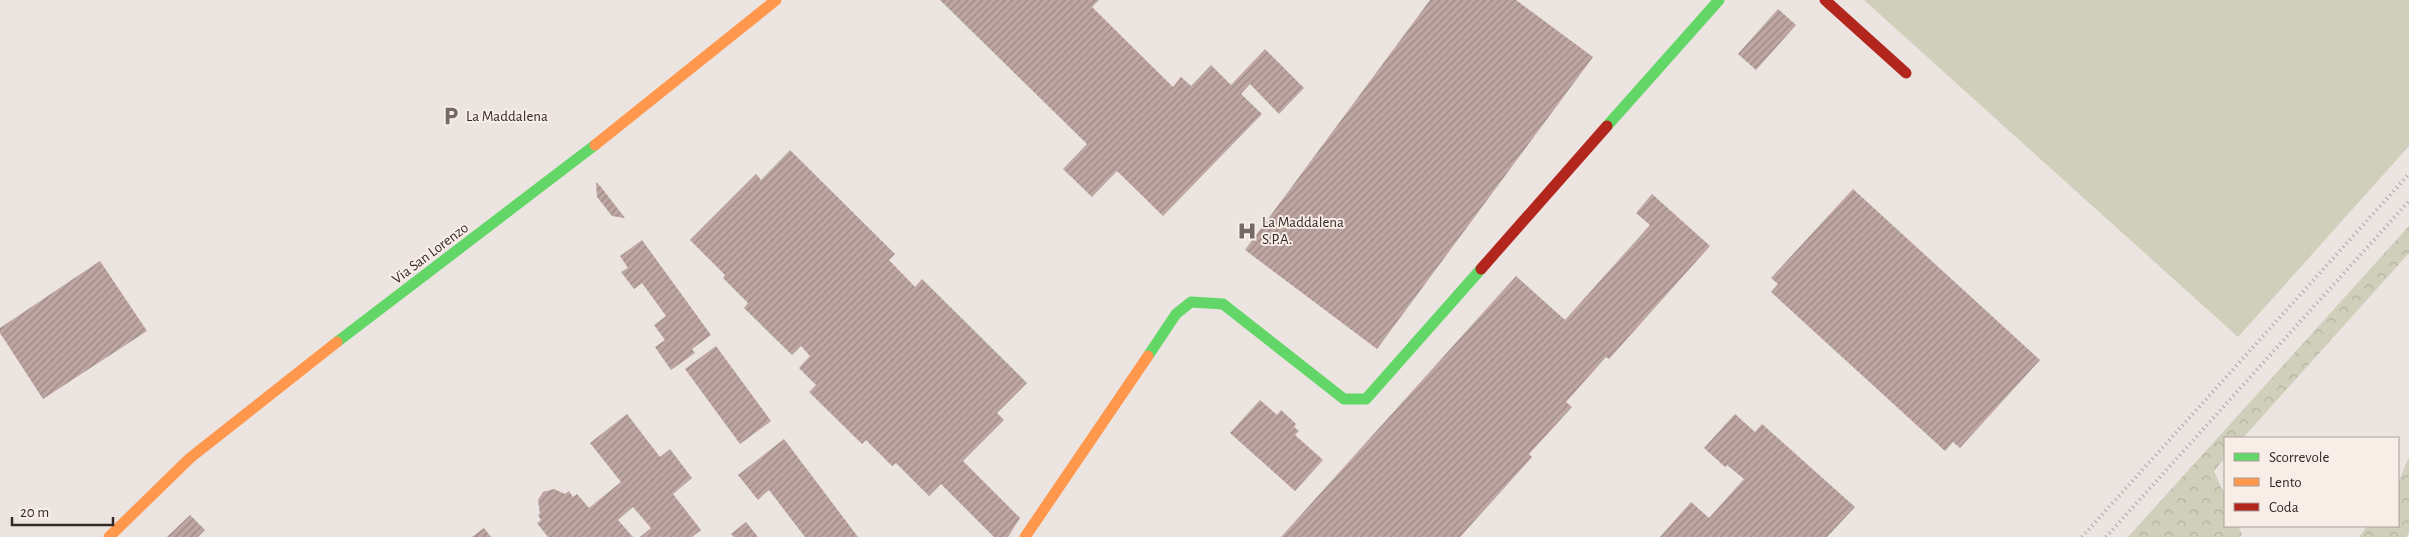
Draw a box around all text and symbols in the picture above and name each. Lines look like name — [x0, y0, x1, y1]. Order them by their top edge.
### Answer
parking icon: La Maddalena — [440, 105, 462, 127]
place label: La Maddalena — [466, 109, 548, 124]
place label: La Maddalena S.P.A. — [1262, 215, 1344, 247]
street label: Via San Lorenzo — [389, 220, 471, 287]
hospital icon: La Maddalena S.P.A. — [1236, 220, 1258, 242]
legend — [2224, 437, 2399, 527]
text: Scorrevole — [2269, 450, 2330, 465]
text: Lento — [2269, 475, 2302, 490]
scale bar — [12, 494, 114, 526]
text: Coda — [2269, 500, 2299, 515]
text: 20 m — [20, 505, 49, 520]

